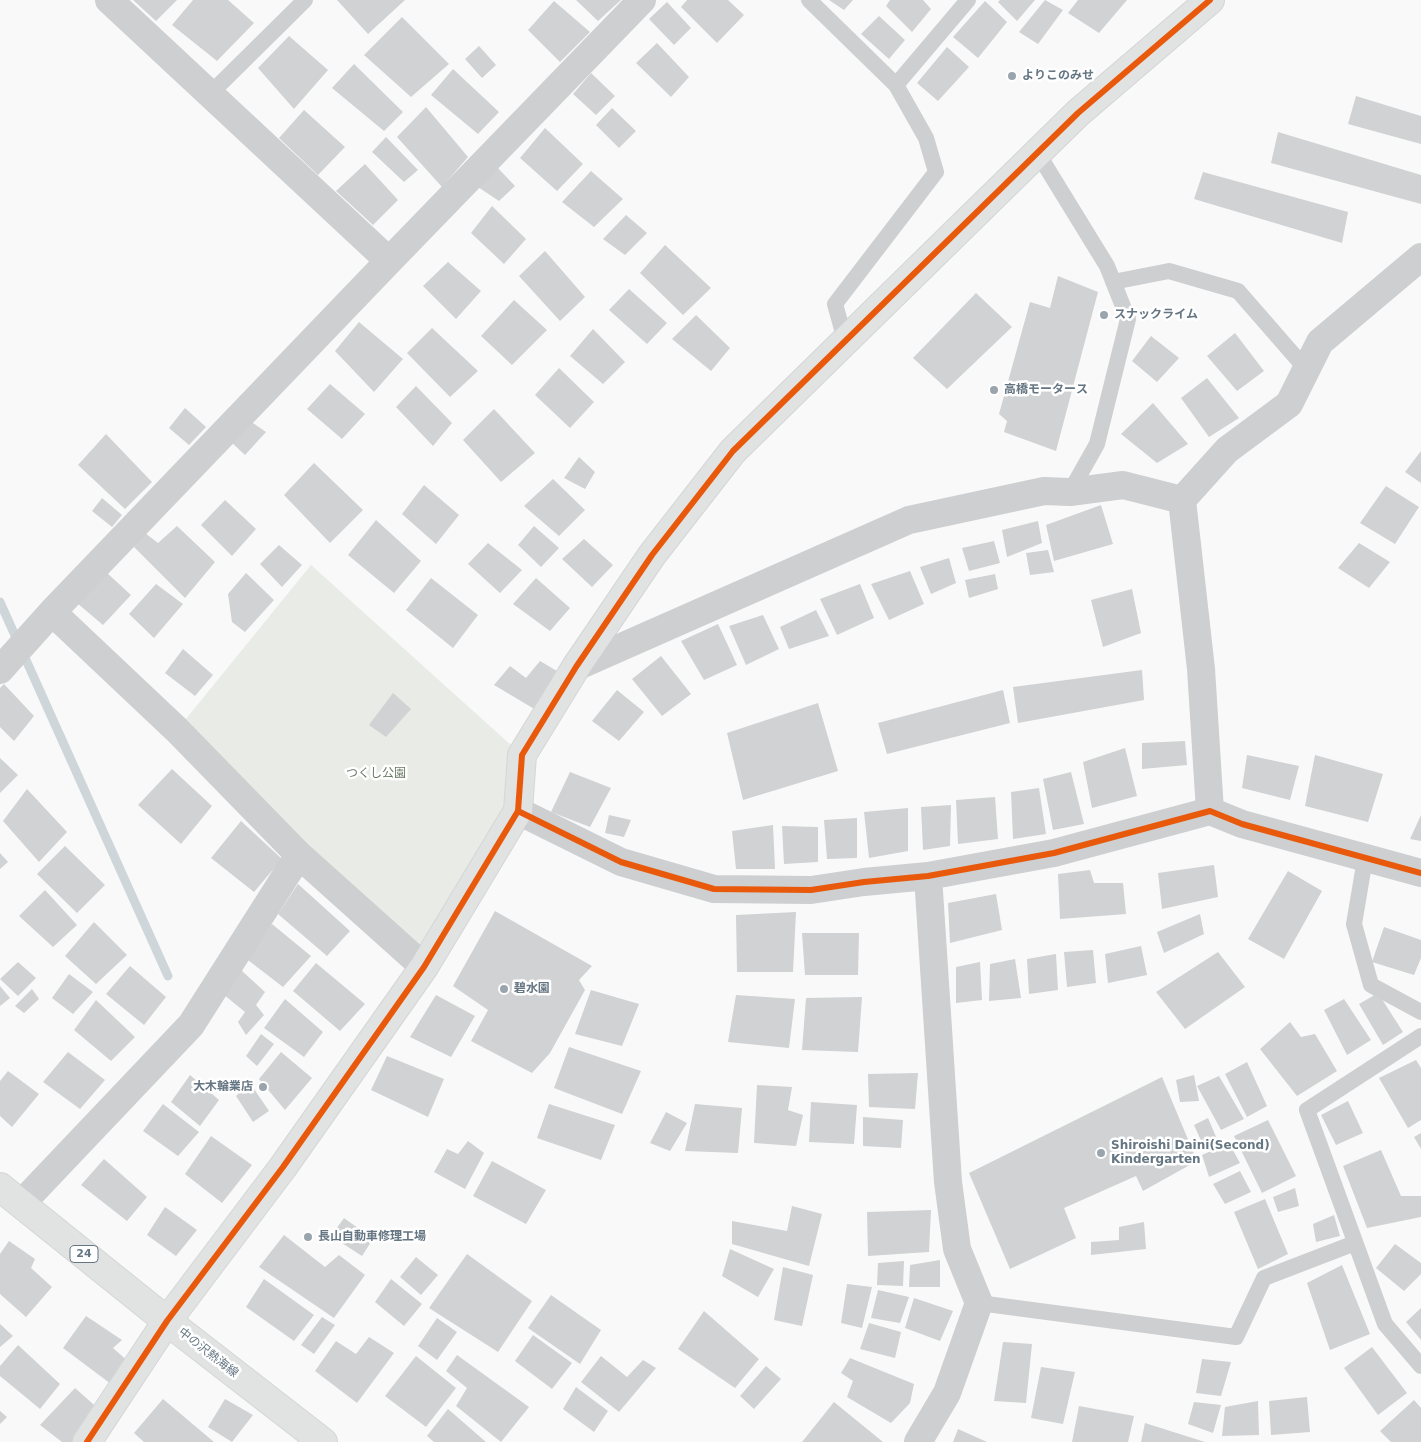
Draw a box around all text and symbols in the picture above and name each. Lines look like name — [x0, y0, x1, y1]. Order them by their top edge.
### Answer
place label: よりこのみせ — [1022, 69, 1094, 83]
marker: よりこのみせ — [1006, 70, 1018, 82]
place label: スナックライム — [1114, 308, 1198, 322]
marker: スナックライム — [1098, 309, 1110, 321]
place label: 高橋モータース — [1004, 383, 1088, 397]
marker: 高橋モータース — [988, 384, 1000, 396]
park label: つくし公園 — [346, 767, 406, 781]
place label: 碧水園 — [514, 982, 550, 996]
marker: 碧水園 — [498, 983, 510, 995]
place label: 大木輪業店 — [193, 1080, 253, 1094]
marker: 大木輪業店 — [257, 1081, 269, 1093]
place label: Shiroishi Daini(Second) Kindergarten — [1111, 1139, 1270, 1167]
marker: Shiroishi Daini(Second) Kindergarten — [1095, 1147, 1107, 1159]
place label: 長山自動車修理工場 — [318, 1230, 426, 1244]
marker: 長山自動車修理工場 — [302, 1231, 314, 1243]
road number: 24 — [70, 1246, 98, 1262]
street label: 中の沢熱海線 — [175, 1325, 241, 1381]

